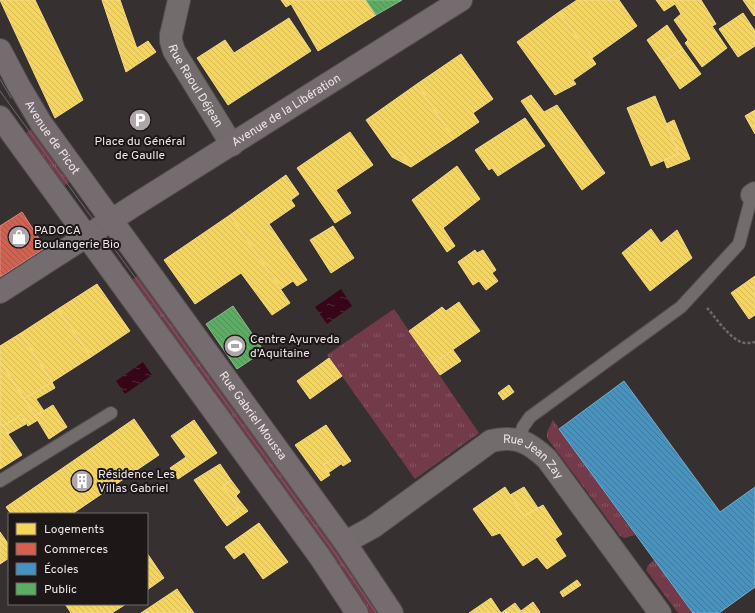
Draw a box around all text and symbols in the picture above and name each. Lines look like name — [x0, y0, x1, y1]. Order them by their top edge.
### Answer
street label: Rue Raoul Déjean — [163, 42, 226, 131]
street label: Avenue de la Libération — [229, 71, 344, 151]
street label: Avenue de Picot — [20, 98, 83, 178]
parking icon: Place du Général de Gaulle — [127, 107, 153, 133]
place label: Place du Général de Gaulle — [95, 134, 185, 164]
place label: PADOCA Boulangerie Bio — [34, 223, 120, 253]
shop icon: PADOCA Boulangerie Bio — [6, 224, 32, 250]
place label: Centre Ayurveda d’Aquitaine — [250, 332, 340, 362]
sports icon: Centre Ayurveda d’Aquitaine — [222, 333, 248, 359]
street label: Rue Gabriel Moussa — [215, 369, 290, 464]
street label: Rue Jean Zay — [503, 432, 566, 483]
place label: Résidence Les Villas Gabriel — [98, 467, 175, 497]
building icon: Résidence Les Villas Gabriel — [69, 468, 95, 494]
legend — [8, 513, 148, 605]
text: Logements — [44, 522, 104, 538]
text: Commerces — [44, 542, 108, 558]
text: Écoles — [44, 562, 79, 578]
text: Public — [44, 582, 77, 598]

